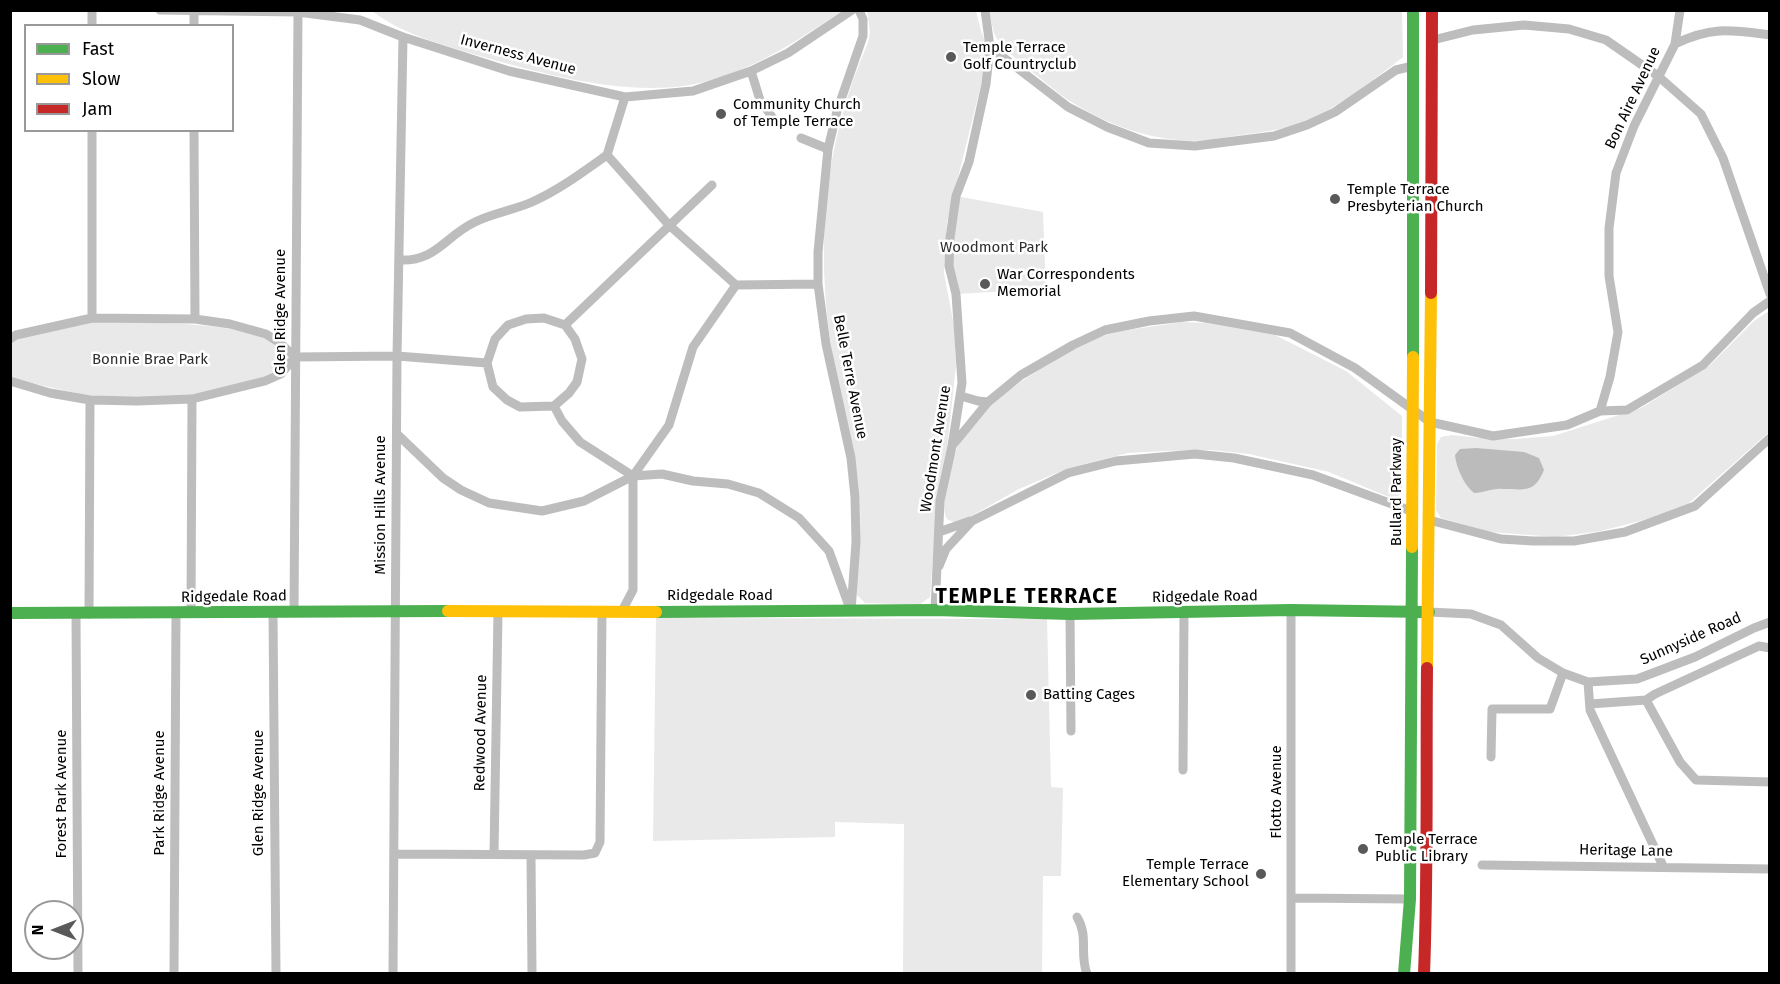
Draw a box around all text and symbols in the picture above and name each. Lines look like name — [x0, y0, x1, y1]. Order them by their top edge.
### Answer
legend — [24, 24, 234, 132]
street label: Inverness Avenue — [458, 31, 578, 79]
text: Fast — [82, 38, 114, 60]
place label: Temple Terrace Golf Countryclub — [963, 39, 1077, 74]
street label: Bon Aire Avenue — [1601, 44, 1665, 152]
marker: Temple Terrace Golf Countryclub — [944, 50, 958, 64]
text: Slow — [82, 68, 120, 90]
place label: Community Church of Temple Terrace — [733, 96, 861, 131]
text: Jam — [82, 98, 113, 120]
marker: Community Church of Temple Terrace — [714, 107, 728, 121]
place label: Temple Terrace Presbyterian Church — [1347, 181, 1484, 216]
marker: Temple Terrace Presbyterian Church — [1328, 192, 1342, 206]
park label: Woodmont Park — [940, 239, 1048, 257]
street label: Glen Ridge Avenue — [272, 249, 290, 375]
place label: War Correspondents Memorial — [997, 266, 1135, 301]
marker: War Correspondents Memorial — [978, 277, 992, 291]
street label: Belle Terre Avenue — [829, 313, 871, 441]
park label: Bonnie Brae Park — [92, 351, 208, 369]
street label: Woodmont Avenue — [917, 384, 955, 514]
street label: Mission Hills Avenue — [372, 435, 390, 575]
street label: Bullard Parkway — [1388, 438, 1406, 546]
district label: TEMPLE TERRACE — [936, 584, 1118, 610]
street label: Ridgedale Road — [181, 587, 287, 607]
street label: Ridgedale Road — [667, 587, 773, 605]
street label: Ridgedale Road — [1152, 587, 1258, 607]
street label: Sunnyside Road — [1638, 609, 1744, 669]
street label: Redwood Avenue — [471, 674, 491, 792]
place label: Batting Cages — [1043, 686, 1135, 704]
marker: Batting Cages — [1024, 688, 1038, 702]
street label: Forest Park Avenue — [53, 730, 71, 858]
street label: Park Ridge Avenue — [151, 730, 169, 856]
street label: Glen Ridge Avenue — [250, 730, 268, 856]
street label: Flotto Avenue — [1268, 745, 1286, 839]
place label: Temple Terrace Public Library — [1375, 831, 1478, 866]
street label: Heritage Lane — [1579, 841, 1673, 861]
marker: Temple Terrace Public Library — [1356, 842, 1370, 856]
place label: Temple Terrace Elementary School — [1122, 856, 1249, 891]
marker: Temple Terrace Elementary School — [1254, 867, 1268, 881]
north arrow — [24, 900, 84, 960]
text: N — [28, 925, 47, 935]

